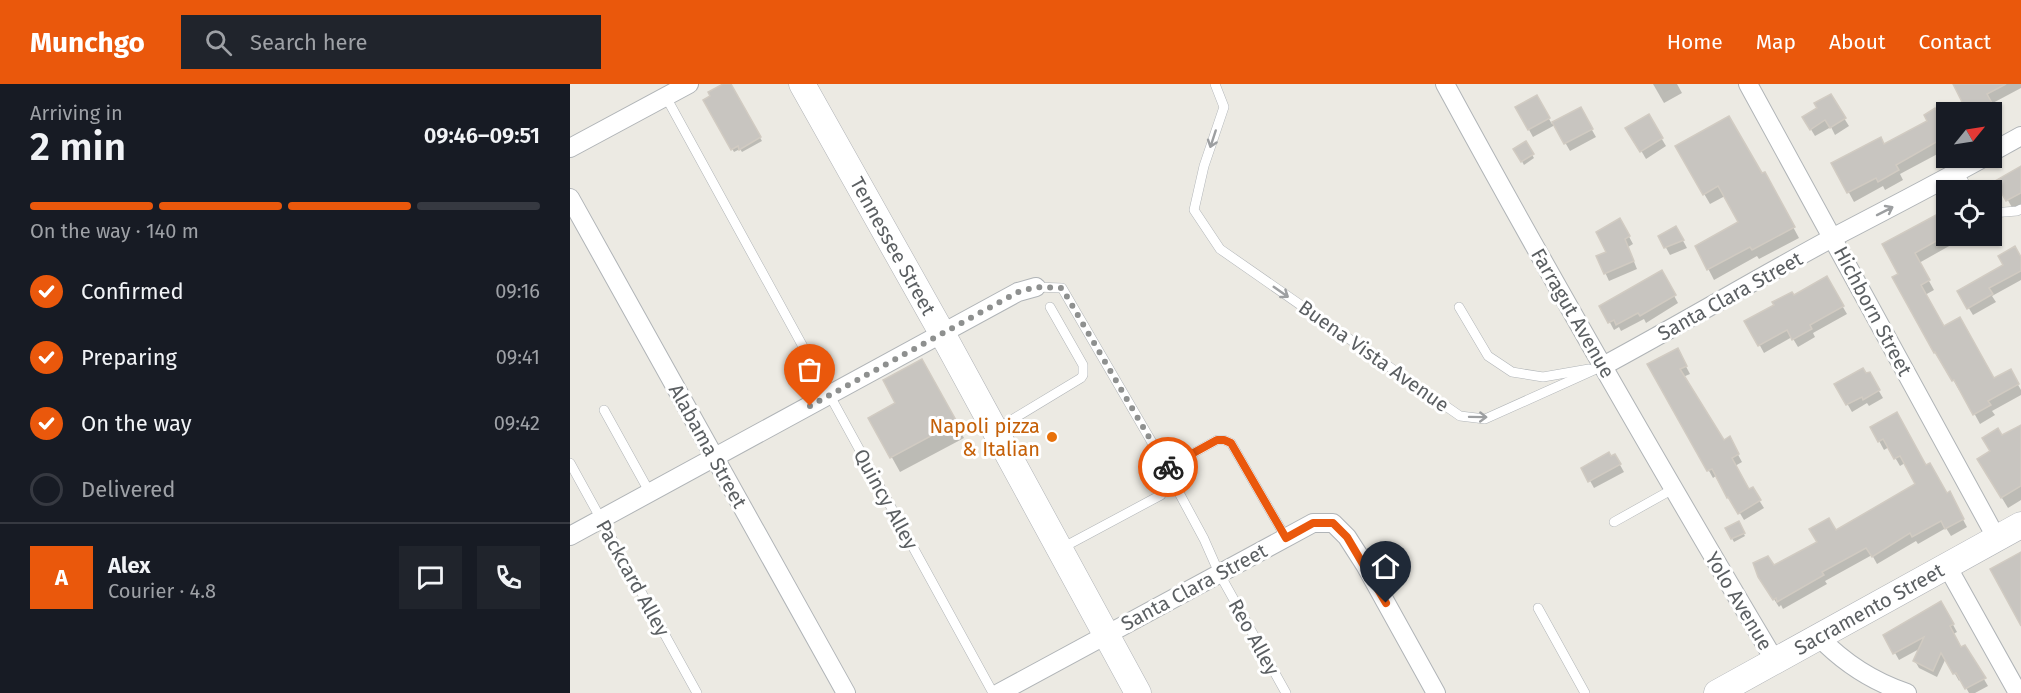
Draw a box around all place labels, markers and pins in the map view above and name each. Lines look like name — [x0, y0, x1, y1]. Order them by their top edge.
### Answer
pin — [784, 344, 835, 406]
place label: Napoli pizza & Italian — [930, 414, 1040, 461]
marker: Napoli pizza & Italian — [1045, 430, 1059, 444]
pin — [1360, 541, 1411, 603]

